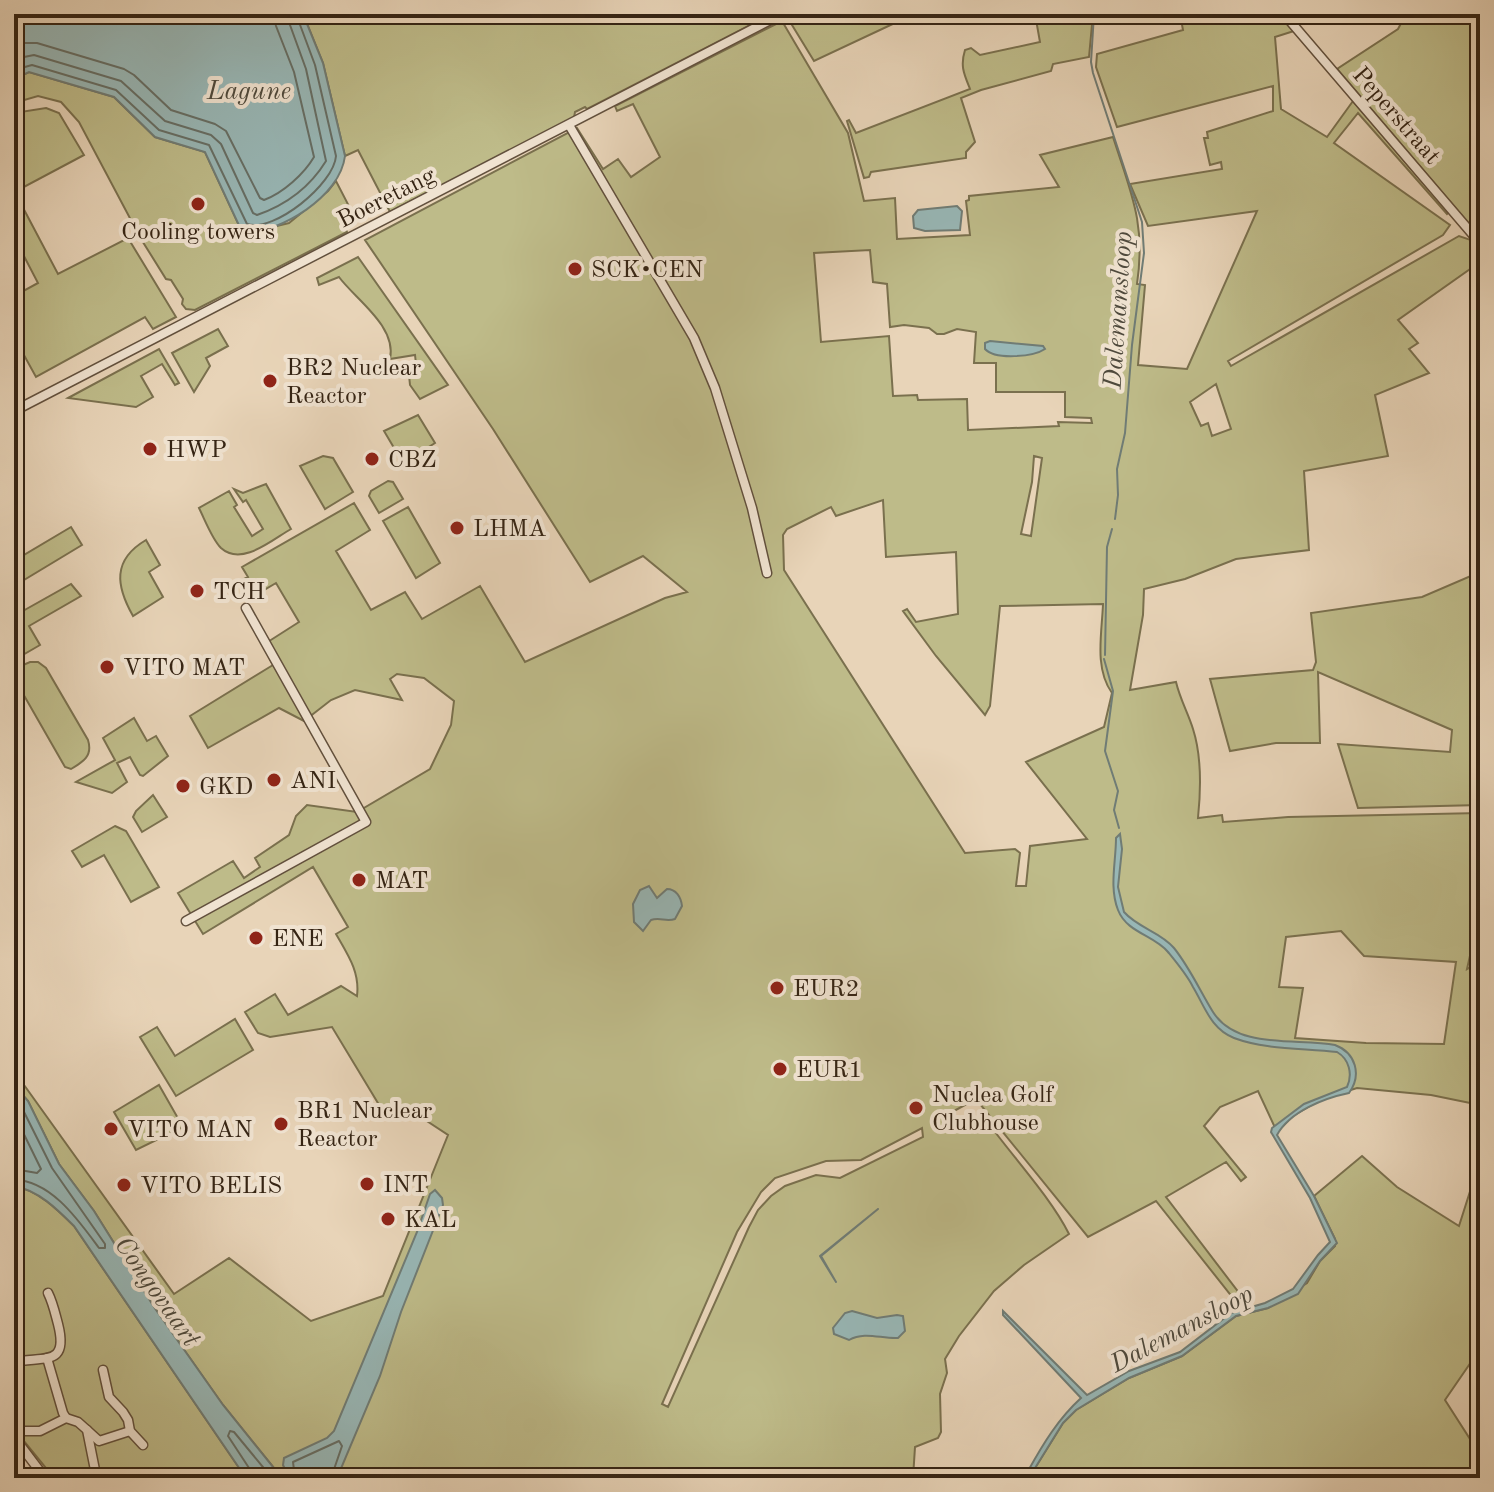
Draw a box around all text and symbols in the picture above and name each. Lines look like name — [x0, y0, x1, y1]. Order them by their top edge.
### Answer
street label: Peperstraat — [1347, 63, 1444, 170]
water label: Lagune — [206, 79, 291, 105]
street label: Boeretang — [334, 164, 440, 234]
marker: Cooling towers — [189, 195, 207, 213]
place label: Cooling towers — [121, 221, 275, 245]
water label: Dalemansloop — [1100, 230, 1137, 391]
place label: SCK•CEN — [591, 259, 703, 283]
marker: SCK•CEN — [566, 260, 584, 278]
place label: BR2 Nuclear Reactor — [286, 357, 422, 409]
marker: BR2 Nuclear Reactor — [261, 372, 279, 390]
place label: HWP — [166, 439, 227, 463]
marker: HWP — [141, 440, 159, 458]
place label: CBZ — [388, 449, 436, 473]
marker: CBZ — [363, 450, 381, 468]
place label: LHMA — [473, 518, 546, 542]
marker: LHMA — [448, 519, 466, 537]
place label: TCH — [213, 581, 265, 605]
marker: TCH — [188, 582, 206, 600]
place label: VITO MAT — [123, 657, 245, 681]
marker: VITO MAT — [98, 658, 116, 676]
place label: ANI — [290, 770, 336, 794]
marker: ANI — [265, 771, 283, 789]
place label: GKD — [199, 776, 253, 800]
marker: GKD — [174, 777, 192, 795]
place label: MAT — [375, 870, 428, 894]
marker: MAT — [350, 871, 368, 889]
place label: ENE — [272, 928, 324, 952]
marker: ENE — [247, 929, 265, 947]
place label: EUR2 — [793, 978, 859, 1002]
marker: EUR2 — [768, 979, 786, 997]
place label: EUR1 — [796, 1059, 862, 1083]
marker: EUR1 — [771, 1060, 789, 1078]
place label: Nuclea Golf Clubhouse — [932, 1084, 1055, 1136]
marker: Nuclea Golf Clubhouse — [907, 1099, 925, 1117]
place label: BR1 Nuclear Reactor — [297, 1100, 433, 1152]
marker: BR1 Nuclear Reactor — [272, 1115, 290, 1133]
place label: VITO MAN — [127, 1119, 253, 1143]
marker: VITO MAN — [102, 1120, 120, 1138]
place label: INT — [383, 1174, 428, 1198]
place label: VITO BELIS — [140, 1175, 282, 1199]
marker: INT — [358, 1175, 376, 1193]
marker: VITO BELIS — [115, 1176, 133, 1194]
place label: KAL — [404, 1209, 457, 1233]
marker: KAL — [379, 1210, 397, 1228]
water label: Congovaart — [109, 1232, 204, 1353]
water label: Dalemansloop — [1105, 1281, 1258, 1379]

